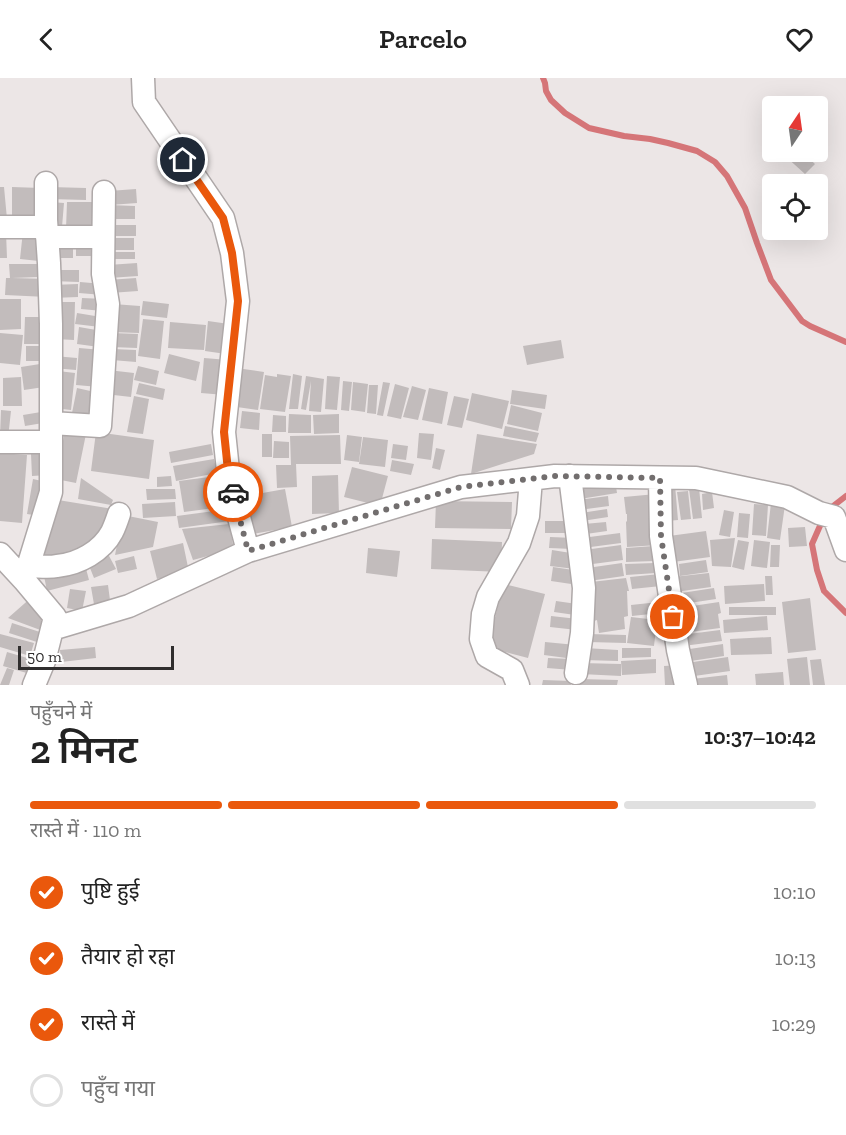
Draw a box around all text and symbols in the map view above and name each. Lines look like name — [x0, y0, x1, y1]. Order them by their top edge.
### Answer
icon: back — [30, 23, 63, 56]
text: Parcelo — [379, 23, 467, 55]
icon: heart — [783, 23, 816, 56]
north arrow — [762, 96, 828, 162]
map controls — [762, 96, 828, 240]
pin — [157, 134, 208, 185]
icon: home — [166, 143, 199, 176]
button: locate — [762, 174, 828, 240]
courier — [203, 462, 263, 522]
icon: car — [217, 476, 250, 509]
pin — [647, 591, 698, 642]
icon: bag — [656, 600, 689, 633]
scale bar — [18, 643, 174, 670]
text: 50 m — [27, 647, 62, 666]
text: पहुँचने में — [30, 700, 92, 724]
text: 10:37–10:42 — [704, 723, 816, 750]
text: 2 मिनट — [30, 726, 138, 773]
text: रास्ते में · 110 m — [30, 818, 141, 842]
icon: check — [30, 876, 63, 909]
text: पुष्टि हुई — [81, 877, 140, 904]
text: 10:10 — [773, 880, 816, 904]
icon: check — [30, 942, 63, 975]
text: तैयार हो रहा — [81, 943, 175, 970]
text: 10:13 — [775, 946, 816, 970]
icon: check — [30, 1008, 63, 1041]
text: रास्ते में — [81, 1009, 135, 1036]
text: 10:29 — [771, 1012, 816, 1036]
text: पहुँच गया — [81, 1075, 155, 1102]

